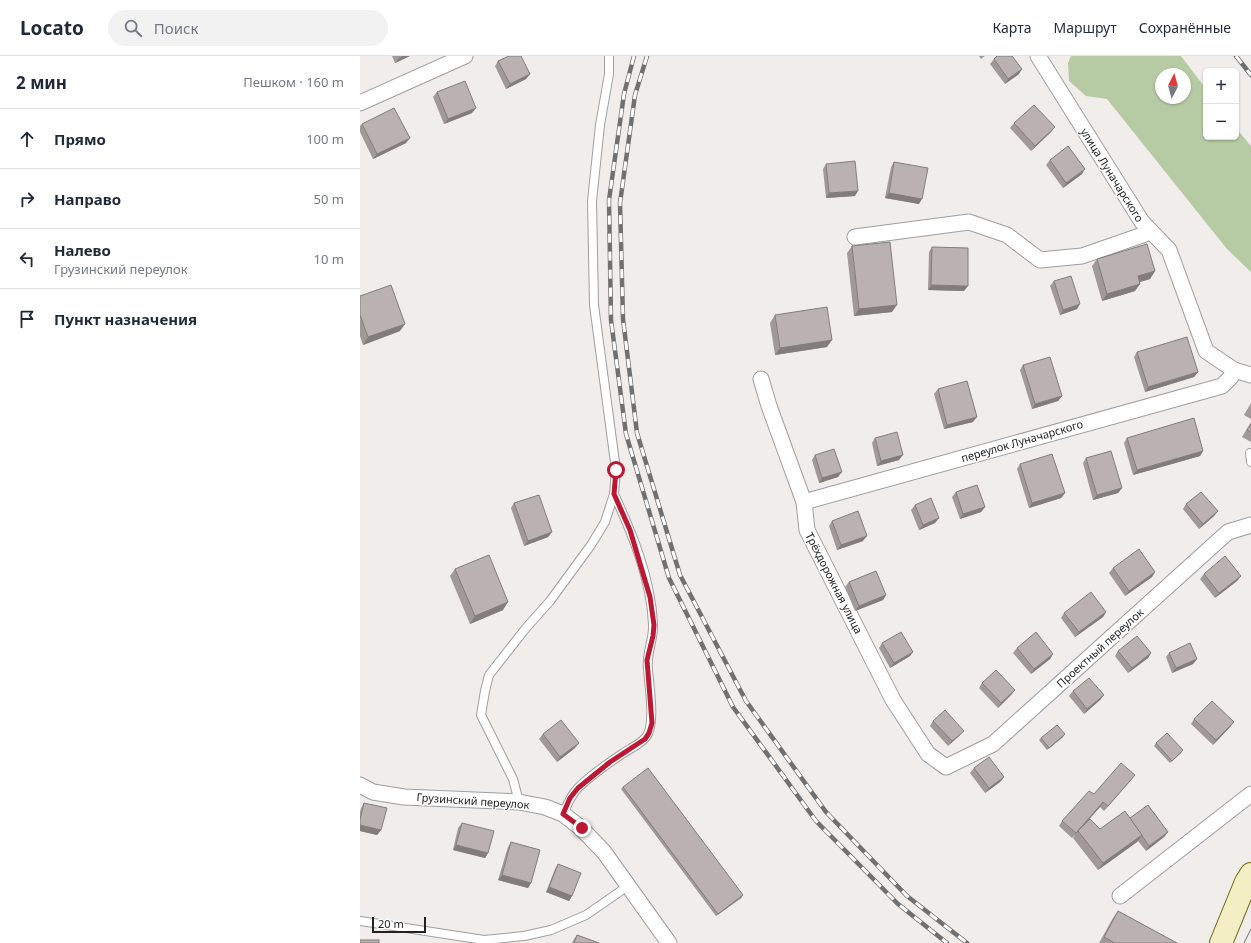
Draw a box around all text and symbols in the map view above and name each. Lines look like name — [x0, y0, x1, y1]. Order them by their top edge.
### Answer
search box — [108, 10, 388, 46]
text: Locato — [20, 15, 84, 41]
icon: search — [122, 17, 144, 39]
text: Поиск — [154, 18, 198, 38]
text: Карта — [992, 18, 1031, 37]
text: Маршрут — [1053, 18, 1117, 37]
text: Сохранённые — [1139, 18, 1231, 37]
north arrow — [1155, 68, 1191, 104]
map controls — [1203, 68, 1239, 140]
button: + — [1203, 68, 1239, 104]
text: 2 мин — [16, 71, 67, 94]
text: Пешком · 160 m — [243, 73, 344, 91]
button: − — [1203, 104, 1239, 140]
street label: улица Луначарского — [1077, 125, 1147, 225]
icon: ahead — [16, 128, 38, 150]
text: Прямо — [54, 129, 106, 149]
text: 100 m — [306, 130, 344, 148]
icon: right — [16, 188, 38, 210]
text: Направо — [54, 189, 121, 209]
text: 50 m — [314, 190, 344, 208]
text: Налево — [54, 240, 111, 260]
icon: left — [16, 248, 38, 270]
text: 10 m — [314, 250, 344, 268]
text: Грузинский переулок — [54, 260, 188, 278]
icon: arrive — [16, 308, 38, 330]
text: Пункт назначения — [54, 309, 197, 329]
street label: переулок Луначарского — [959, 416, 1085, 465]
route start — [607, 461, 625, 479]
street label: Трёхдорожная улица — [802, 530, 866, 636]
street label: Проектный переулок — [1053, 604, 1146, 691]
street label: Грузинский переулок — [416, 789, 530, 812]
route end — [573, 819, 591, 837]
scale bar — [372, 915, 426, 934]
text: 20 m — [378, 916, 404, 931]

